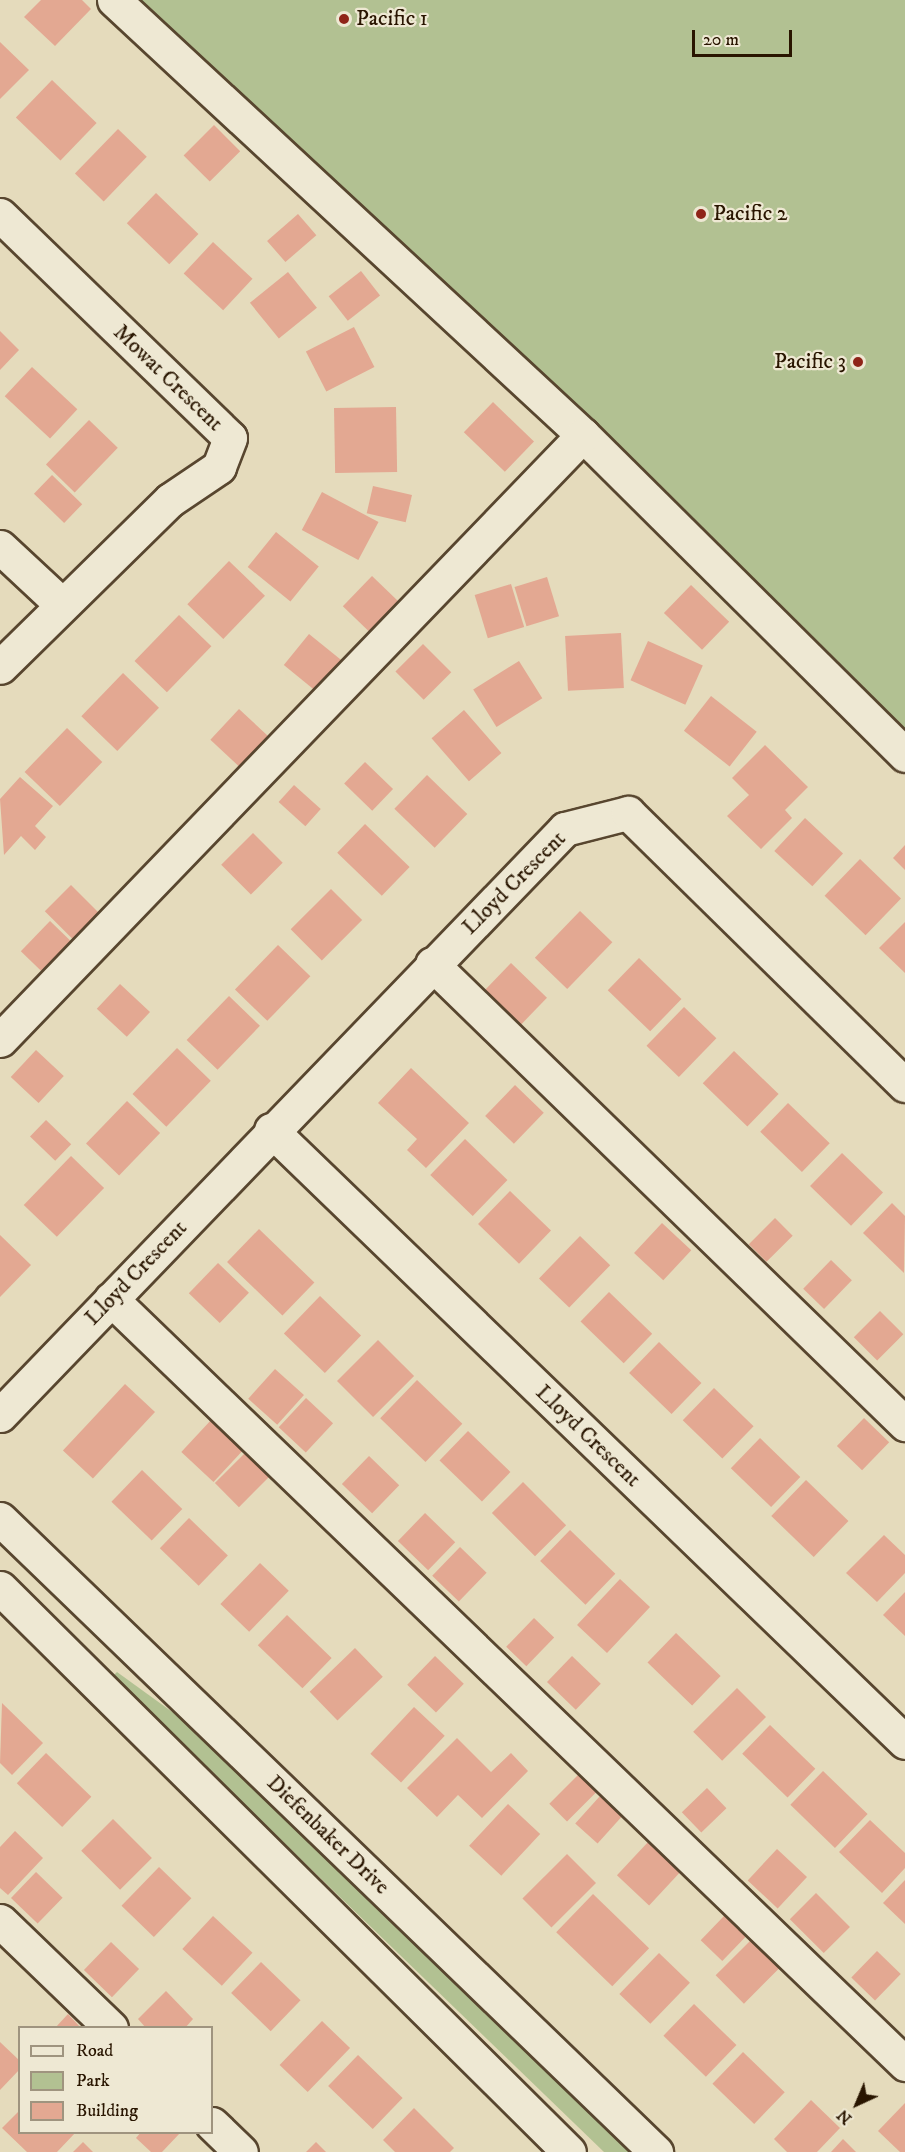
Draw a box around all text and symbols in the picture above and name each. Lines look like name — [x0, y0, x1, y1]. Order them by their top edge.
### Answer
place label: Pacific 1 — [356, 6, 428, 32]
marker: Pacific 1 — [337, 12, 351, 26]
scale bar — [695, 18, 796, 56]
text: 20 m — [703, 29, 739, 51]
place label: Pacific 2 — [713, 201, 788, 227]
marker: Pacific 2 — [694, 207, 708, 221]
street label: Mowat Crescent — [108, 319, 228, 437]
place label: Pacific 3 — [774, 349, 846, 375]
marker: Pacific 3 — [851, 355, 865, 369]
street label: Lloyd Crescent — [457, 826, 571, 940]
street label: Lloyd Crescent — [79, 1215, 193, 1331]
street label: Lloyd Crescent — [530, 1379, 646, 1493]
street label: Diefenbaker Drive — [261, 1770, 395, 1900]
legend — [18, 2026, 213, 2134]
text: Road — [76, 2040, 113, 2062]
text: Park — [76, 2070, 110, 2092]
north arrow — [827, 2074, 887, 2134]
text: Building — [76, 2100, 138, 2122]
text: N — [833, 2105, 856, 2129]

